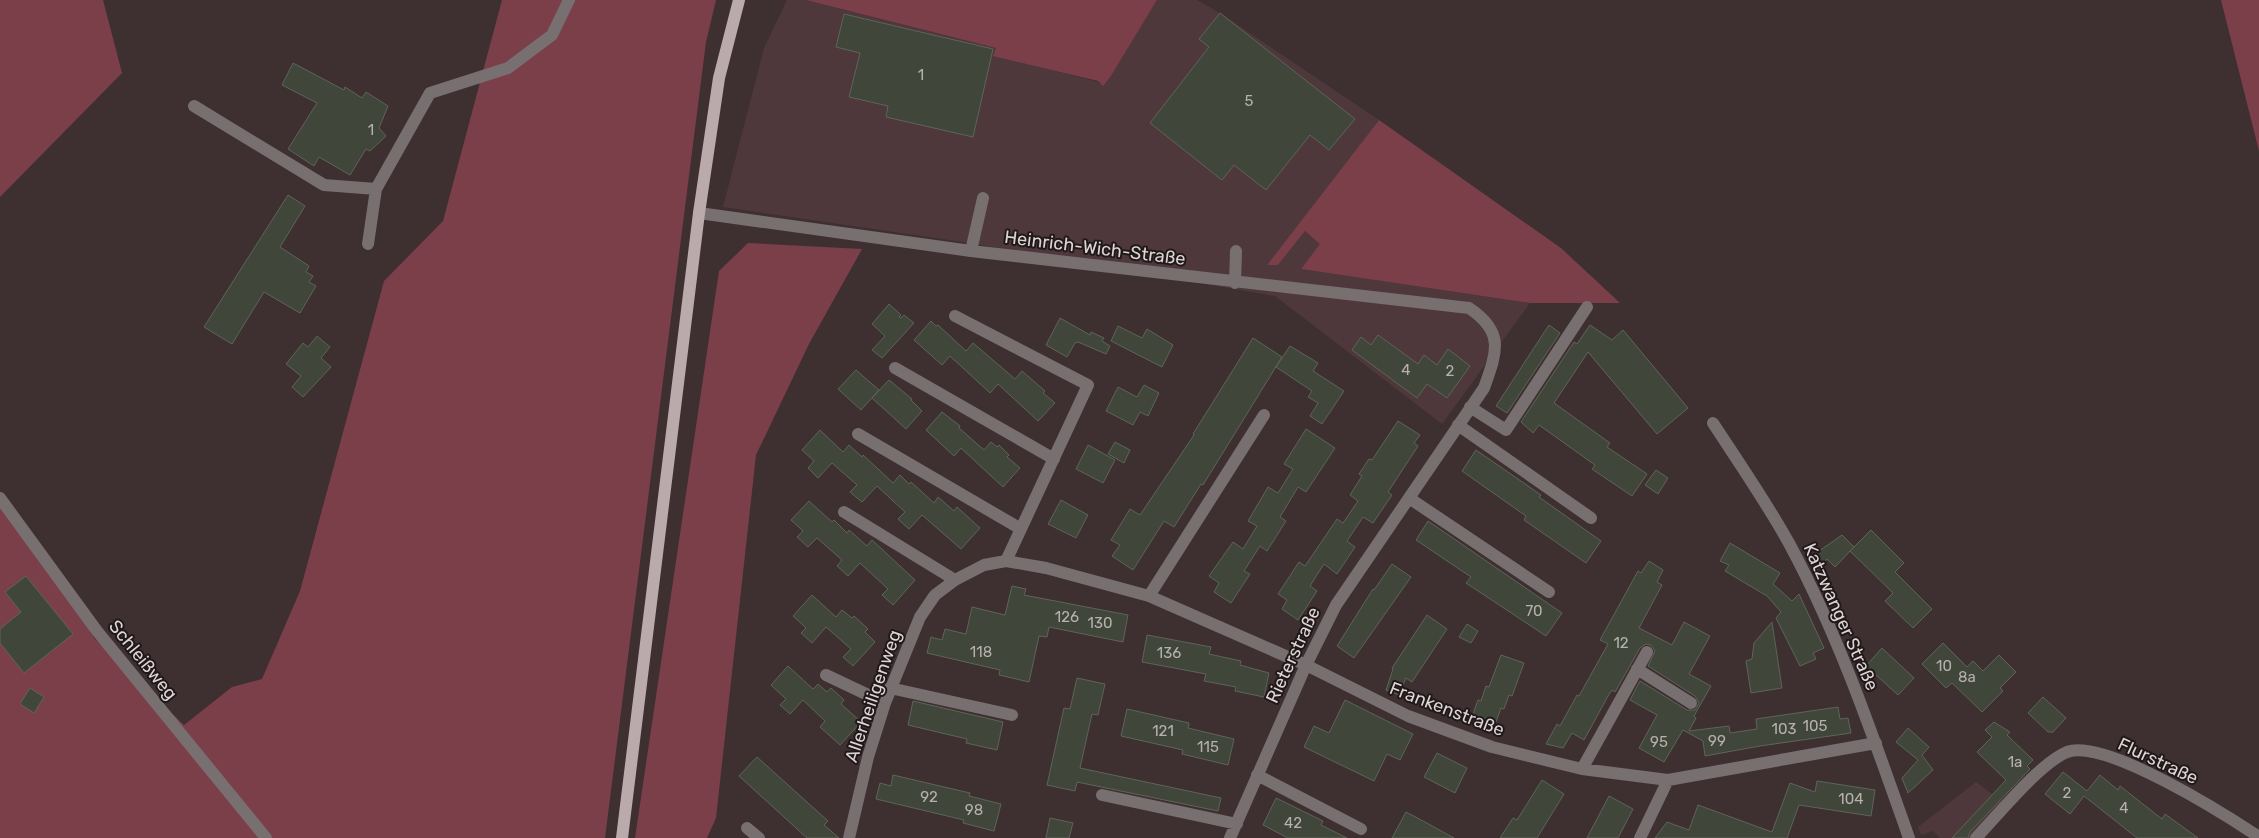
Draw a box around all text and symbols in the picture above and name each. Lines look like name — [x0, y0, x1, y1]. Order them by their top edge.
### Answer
house number: 1 — [918, 66, 924, 84]
house number: 5 — [1245, 92, 1254, 110]
house number: 1 — [368, 121, 374, 139]
street label: Heinrich-Wich-Straße — [1003, 226, 1187, 270]
house number: 4 — [1401, 361, 1411, 379]
house number: 2 — [1446, 362, 1455, 380]
street label: Katzwanger Straße — [1799, 540, 1883, 694]
house number: 70 — [1525, 602, 1543, 620]
street label: Rieterstraße — [1261, 603, 1325, 707]
house number: 126 — [1055, 608, 1079, 626]
house number: 130 — [1088, 614, 1112, 632]
street label: Schleißweg — [104, 616, 182, 704]
street label: Allerheiligenweg — [840, 627, 906, 765]
house number: 12 — [1613, 634, 1629, 652]
house number: 118 — [970, 643, 992, 661]
house number: 136 — [1157, 644, 1181, 662]
house number: 10 — [1936, 657, 1952, 675]
house number: 8a — [1958, 668, 1976, 686]
street label: Frankenstraße — [1387, 677, 1507, 741]
house number: 105 — [1803, 717, 1828, 735]
house number: 103 — [1772, 720, 1796, 738]
house number: 121 — [1152, 722, 1174, 740]
house number: 99 — [1708, 732, 1726, 750]
house number: 95 — [1650, 733, 1668, 751]
street label: Flurstraße — [2114, 733, 2202, 789]
house number: 115 — [1197, 738, 1219, 756]
house number: 1a — [2008, 753, 2022, 771]
house number: 2 — [2063, 784, 2072, 802]
house number: 92 — [920, 788, 938, 806]
house number: 104 — [1838, 790, 1864, 808]
house number: 4 — [2119, 799, 2129, 817]
house number: 98 — [965, 801, 983, 819]
house number: 42 — [1284, 814, 1302, 832]

